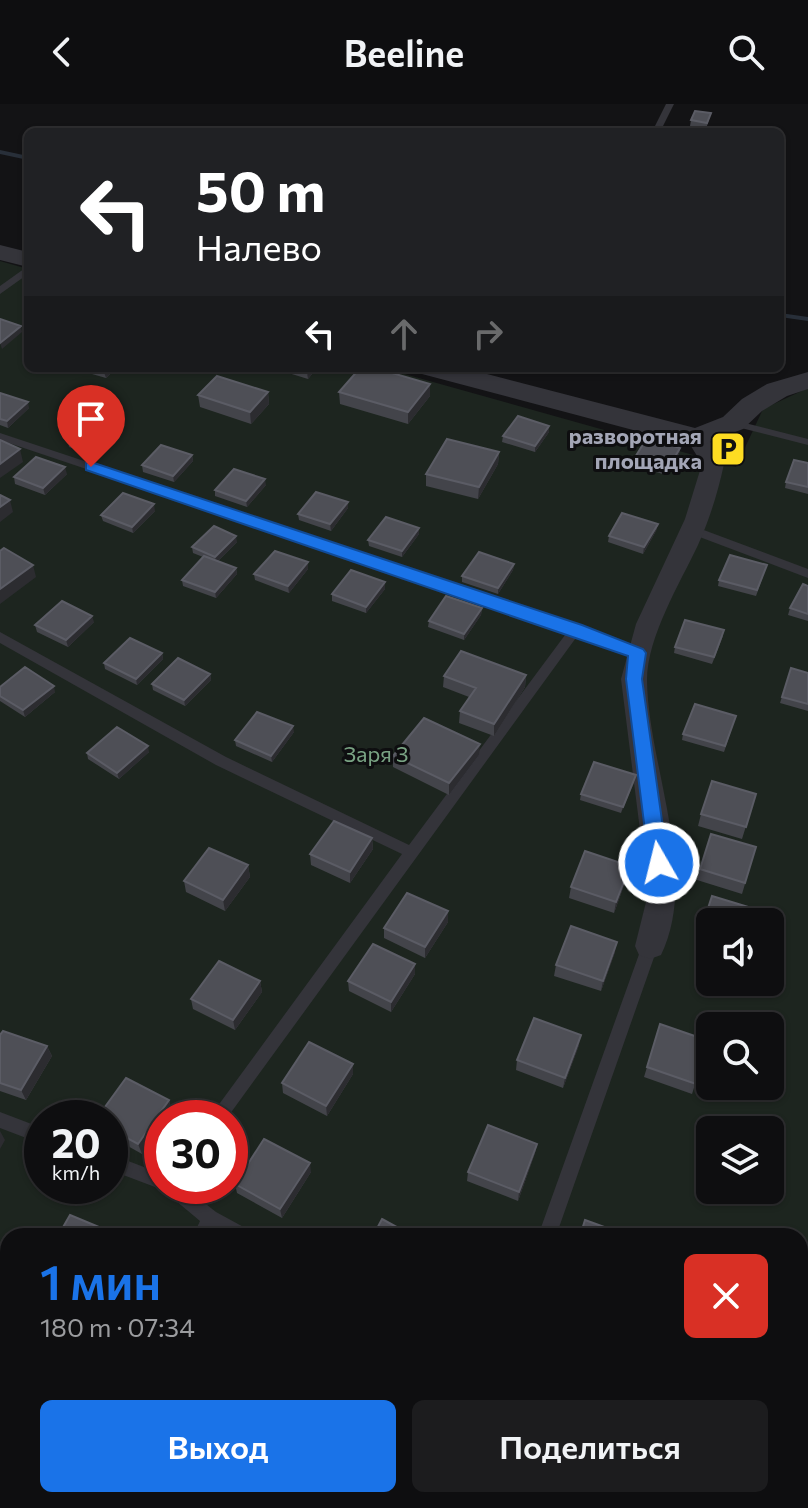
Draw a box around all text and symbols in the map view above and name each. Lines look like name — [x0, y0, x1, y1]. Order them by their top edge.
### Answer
icon: back — [40, 30, 84, 74]
text: Beeline — [344, 30, 464, 74]
icon: search — [724, 30, 768, 74]
text: 50 m — [196, 155, 325, 224]
icon: left — [64, 160, 168, 264]
text: Налево — [196, 224, 322, 268]
icon: left — [298, 312, 342, 356]
icon: ahead — [382, 312, 426, 356]
icon: right — [466, 312, 510, 356]
pin — [57, 385, 125, 467]
icon: arrive — [69, 397, 113, 441]
place label: разворотная площадка — [569, 422, 702, 474]
parking icon: разворотная площадка — [709, 430, 747, 468]
park label: Заря 3 — [343, 740, 409, 767]
position arrow — [617, 821, 701, 905]
map controls — [696, 908, 784, 1204]
button: sound — [696, 908, 784, 996]
button: search — [696, 1012, 784, 1100]
speed limit sign: 30 — [144, 1100, 248, 1204]
button: layers — [696, 1116, 784, 1204]
text: 20 — [51, 1117, 101, 1166]
text: km/h — [52, 1160, 100, 1184]
text: 1 мин — [40, 1251, 161, 1310]
button: close — [684, 1254, 768, 1338]
text: 180 m · 07:34 — [40, 1311, 195, 1342]
button: Выход — [40, 1400, 396, 1492]
button: Поделиться — [412, 1400, 768, 1492]

